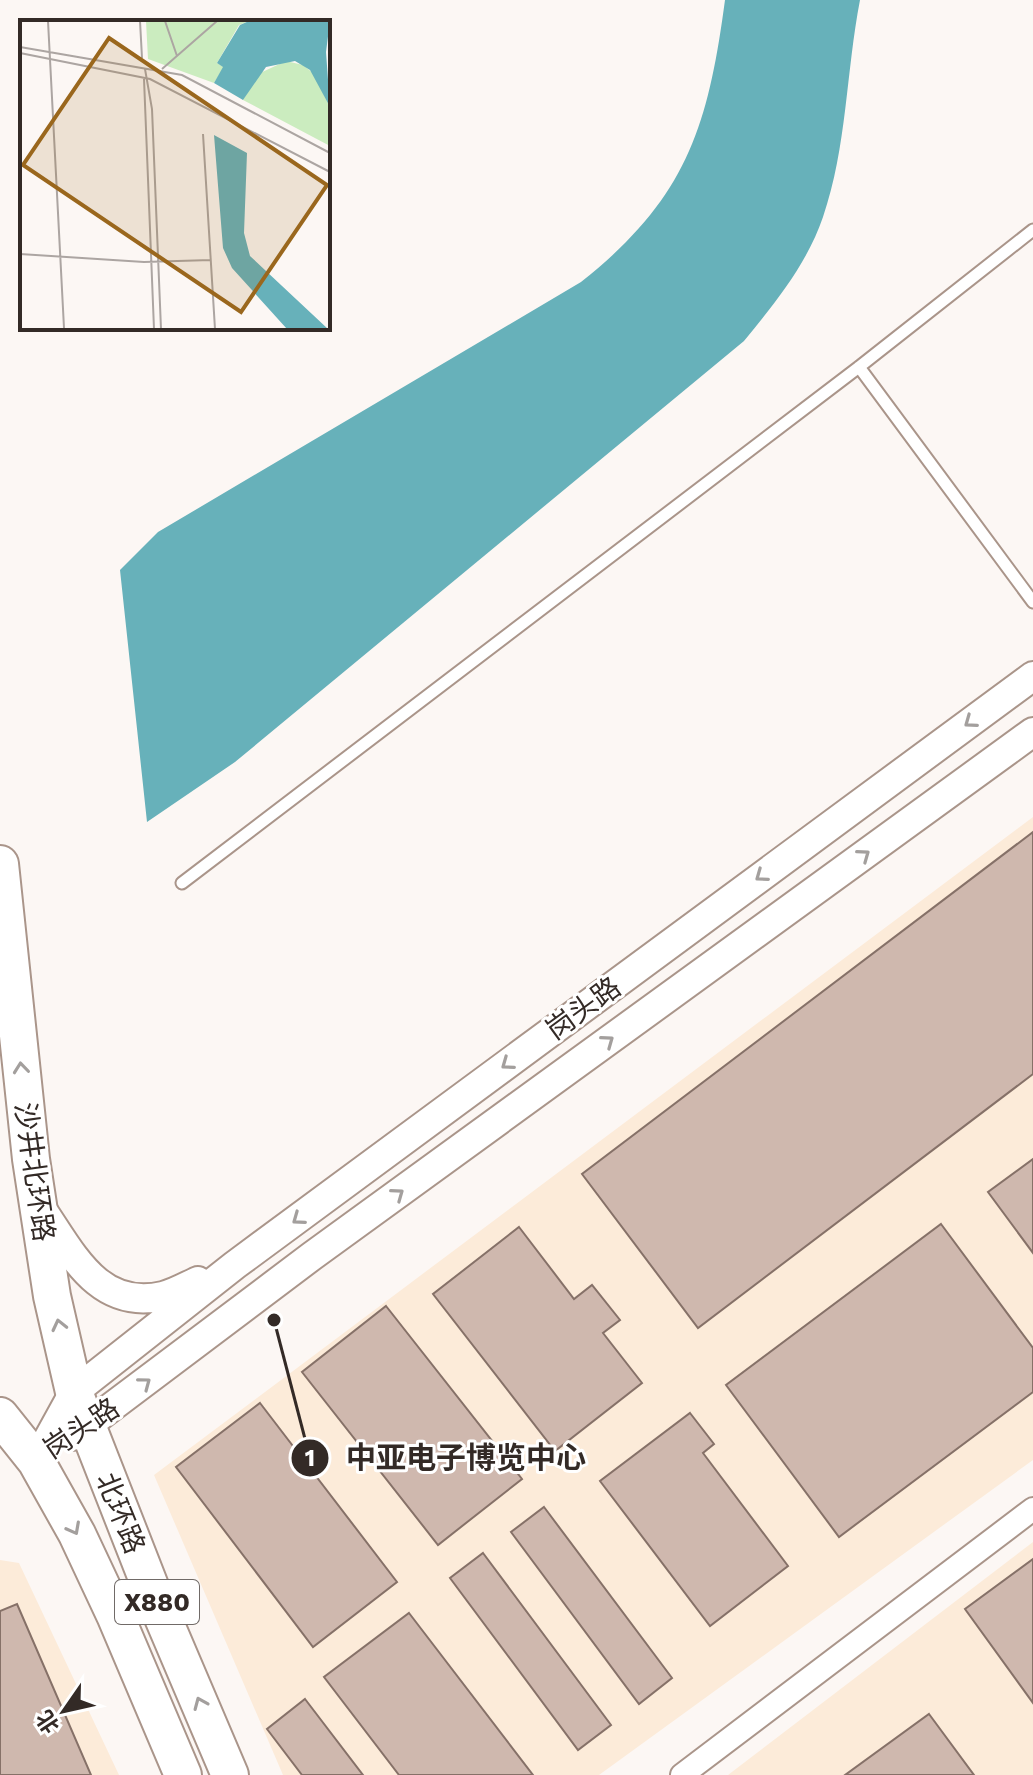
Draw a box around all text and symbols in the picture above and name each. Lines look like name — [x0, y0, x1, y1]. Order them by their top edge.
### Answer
inset map — [20, 20, 330, 330]
one-way arrow — [964, 712, 978, 726]
one-way arrow — [855, 850, 869, 865]
one-way arrow — [755, 866, 769, 881]
street label: 岗头路 — [540, 970, 627, 1046]
one-way arrow — [599, 1036, 614, 1050]
one-way arrow — [501, 1054, 515, 1069]
one-way arrow — [13, 1061, 30, 1074]
street label: 沙井北环路 — [8, 1100, 61, 1244]
one-way arrow — [389, 1189, 403, 1203]
one-way arrow — [292, 1209, 306, 1223]
one-way arrow — [51, 1319, 68, 1333]
one-way arrow — [136, 1378, 151, 1393]
street label: 岗头路 — [37, 1391, 125, 1466]
callout: 中亚电子博览中心 — [290, 1431, 602, 1485]
text: 中亚电子博览中心 — [346, 1440, 586, 1475]
text: 1 — [305, 1444, 315, 1472]
street label: 北环路 — [90, 1468, 152, 1558]
one-way arrow — [64, 1520, 79, 1535]
road number: X880 — [115, 1580, 199, 1624]
north arrow — [24, 1671, 104, 1751]
one-way arrow — [193, 1697, 209, 1711]
text: 北 — [31, 1706, 64, 1738]

